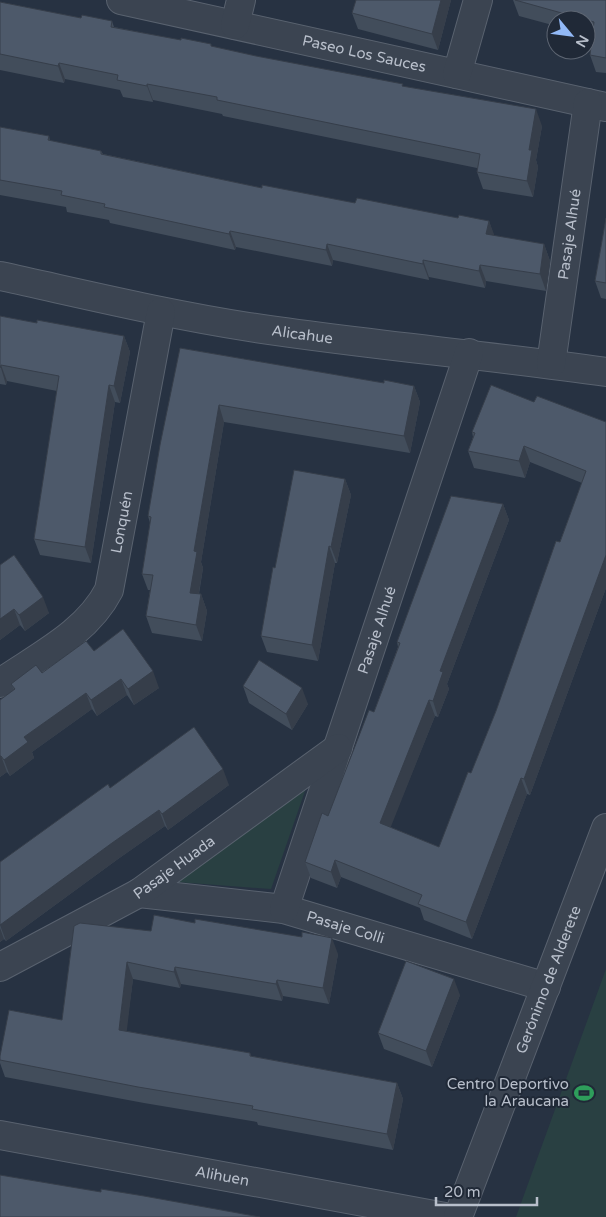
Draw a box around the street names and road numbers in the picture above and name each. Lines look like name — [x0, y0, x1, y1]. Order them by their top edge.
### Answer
street label: Paseo Los Sauces — [301, 31, 428, 76]
street label: Pasaje Alhué — [554, 188, 585, 281]
street label: Alicahue — [270, 321, 334, 348]
street label: Lonquén — [107, 489, 136, 555]
street label: Pasaje Alhué — [354, 584, 400, 676]
street label: Pasaje Huada — [130, 832, 219, 903]
street label: Gerónimo de Alderete — [512, 903, 585, 1056]
street label: Pasaje Colli — [304, 907, 387, 947]
street label: Alihuen — [194, 1162, 251, 1190]

